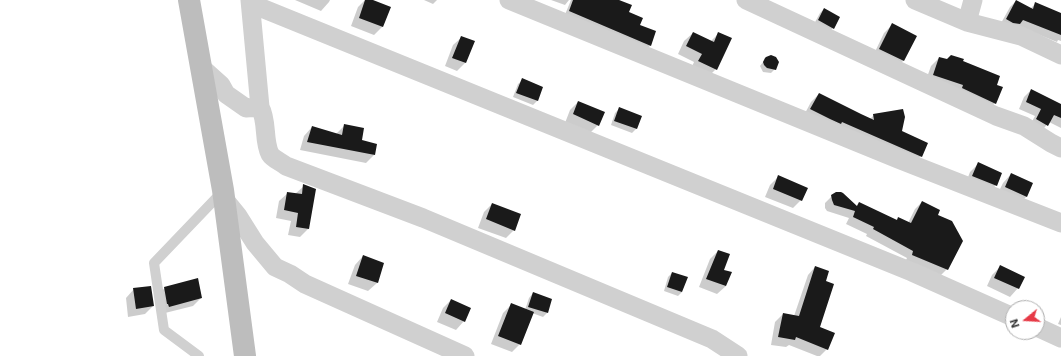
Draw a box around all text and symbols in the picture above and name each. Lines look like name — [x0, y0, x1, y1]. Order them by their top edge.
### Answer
north arrow — [1005, 300, 1045, 340]
text: N — [1007, 317, 1022, 330]

